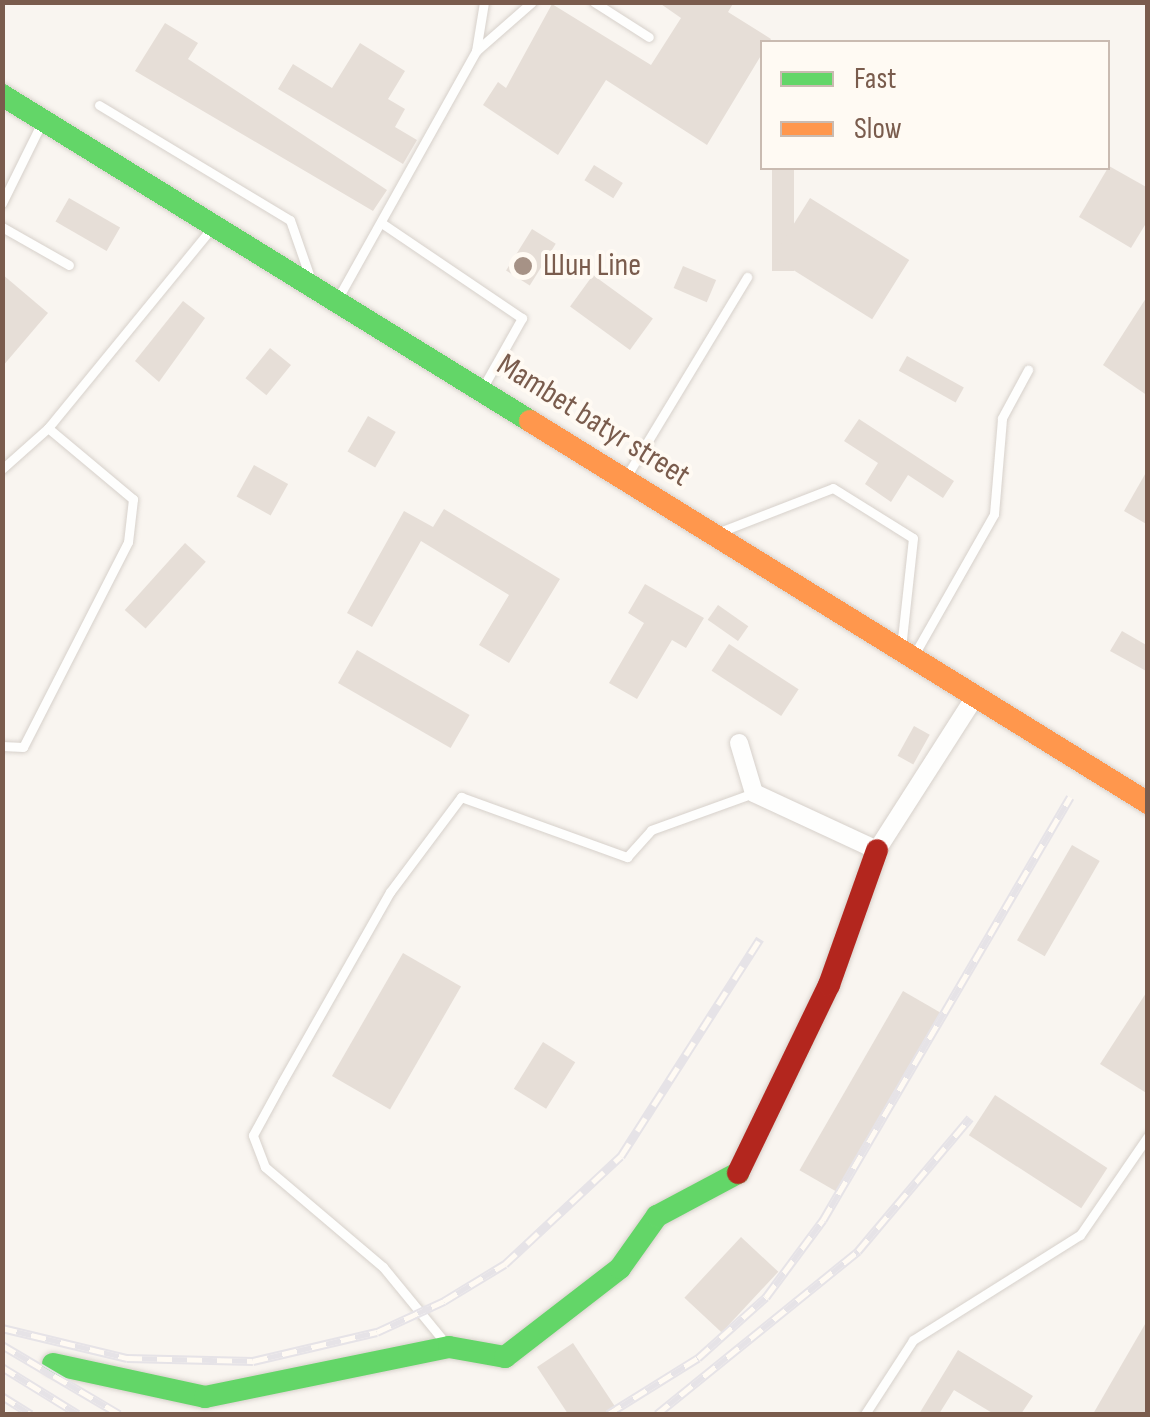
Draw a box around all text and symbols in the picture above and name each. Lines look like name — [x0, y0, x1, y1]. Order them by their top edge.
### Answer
legend — [760, 40, 1110, 170]
text: Fast — [854, 61, 896, 97]
text: Slow — [854, 111, 902, 147]
place label: Шин Line — [543, 247, 641, 285]
marker: Шин Line — [512, 255, 534, 277]
street label: Mambet batyr street — [489, 346, 697, 496]

